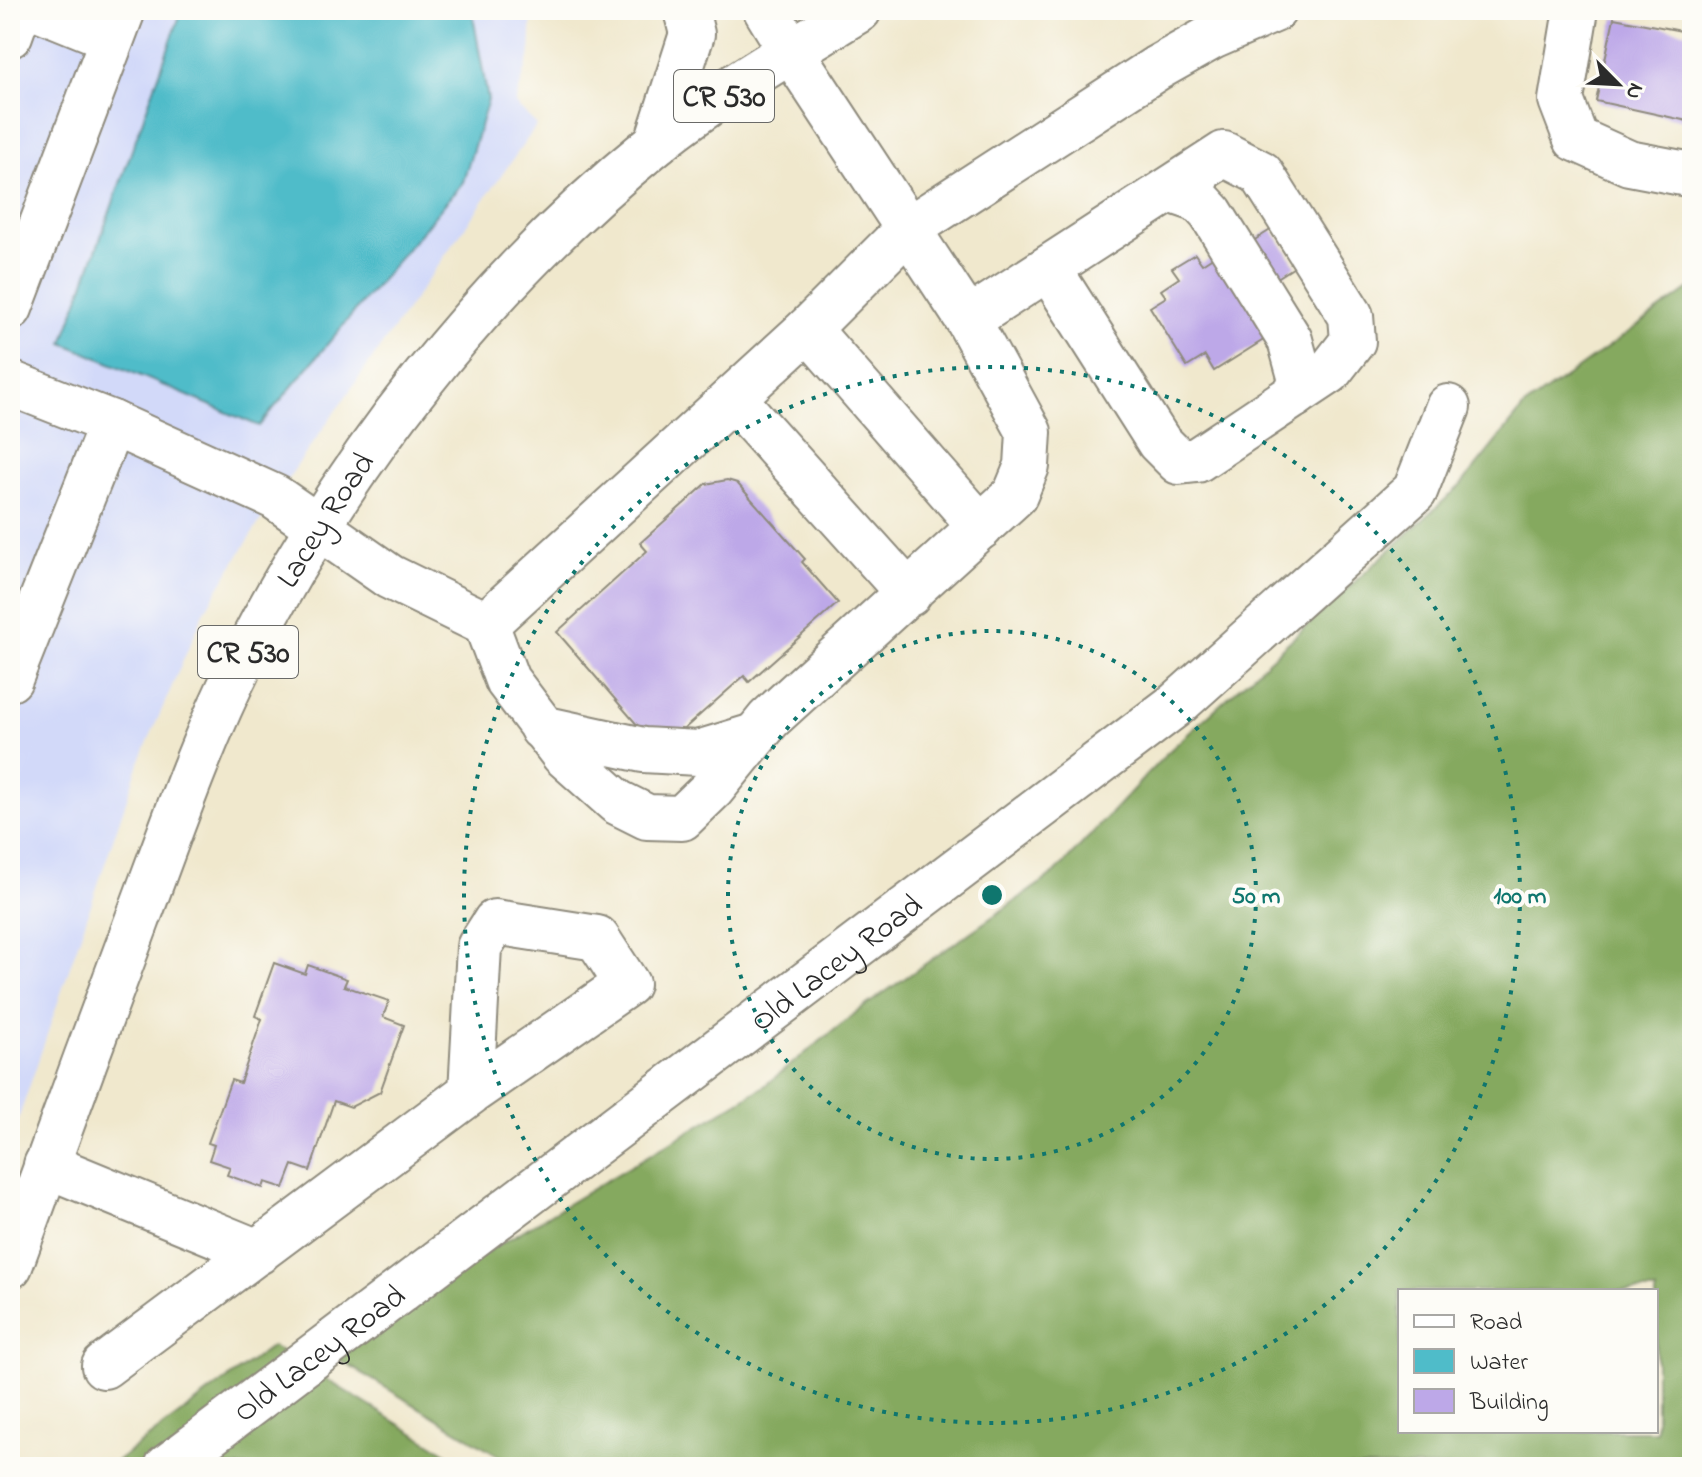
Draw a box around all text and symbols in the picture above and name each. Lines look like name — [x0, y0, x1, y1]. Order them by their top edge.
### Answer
north arrow — [1578, 44, 1658, 124]
road number: CR 530 — [674, 70, 774, 122]
text: N — [1616, 78, 1651, 104]
street label: Lacey Road — [266, 444, 388, 598]
road number: CR 530 — [198, 626, 298, 678]
text: 50 m — [1232, 880, 1281, 915]
text: 100 m — [1494, 880, 1547, 915]
centre of rings — [978, 881, 1006, 909]
street label: Old Lacey Road — [742, 884, 934, 1045]
street label: Old Lacey Road — [225, 1275, 417, 1436]
legend — [1398, 1289, 1658, 1433]
text: Road — [1470, 1306, 1523, 1341]
text: Water — [1470, 1346, 1528, 1381]
text: Building — [1469, 1386, 1549, 1421]

